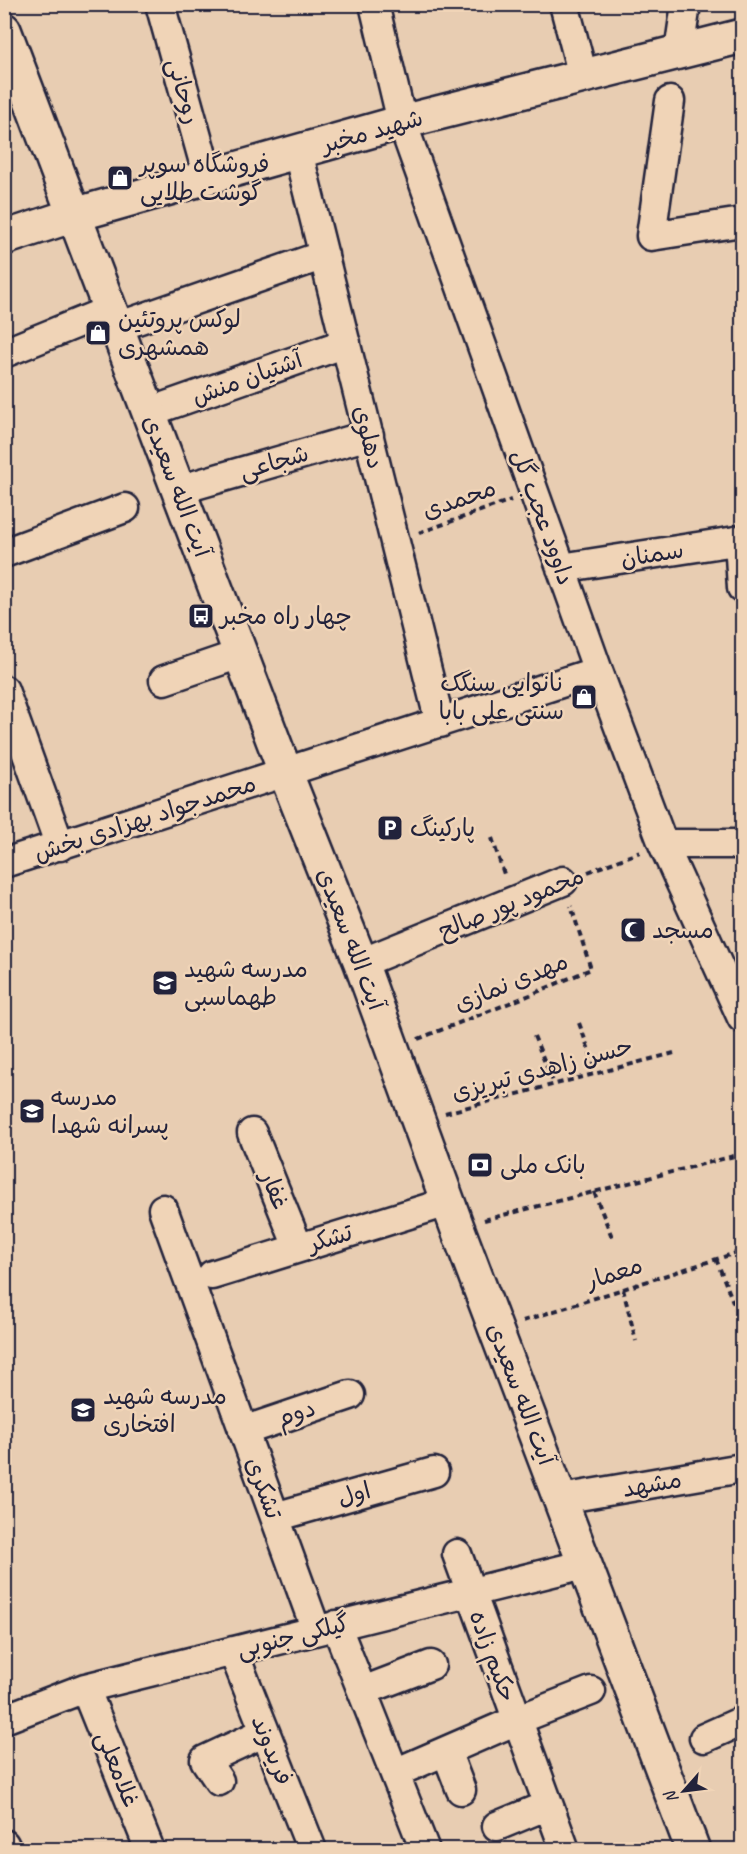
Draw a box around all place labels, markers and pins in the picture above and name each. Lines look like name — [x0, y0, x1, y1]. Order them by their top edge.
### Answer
place label: فروشگاه سوپر گوشت طلایی — [138, 149, 270, 207]
shop icon: فروشگاه سوپر گوشت طلایی — [105, 163, 135, 193]
place label: لوکس پروتئین همشهری — [118, 304, 241, 362]
shop icon: لوکس پروتئین همشهری — [83, 318, 113, 348]
bus stop icon: چهار راه مخبر — [186, 601, 216, 631]
place label: چهار راه مخبر — [218, 601, 352, 631]
place label: نانوایی سنگک سنتی علی بابا — [438, 668, 564, 726]
shop icon: نانوایی سنگک سنتی علی بابا — [569, 682, 599, 712]
parking icon: پارکینگ — [375, 813, 405, 843]
place label: پارکینگ — [410, 813, 475, 843]
mosque icon: مسجد — [618, 915, 648, 945]
place label: مسجد — [652, 915, 714, 945]
place label: مدرسه شهید طهماسبی — [184, 954, 308, 1012]
school or university icon: مدرسه شهید طهماسبی — [150, 968, 180, 998]
place label: مدرسه پسرانه شهدا — [51, 1082, 169, 1140]
school or university icon: مدرسه پسرانه شهدا — [17, 1096, 47, 1126]
bank icon: بانک ملی — [465, 1150, 495, 1180]
place label: بانک ملی — [500, 1150, 586, 1180]
place label: مدرسه شهید افتخاری — [103, 1381, 227, 1439]
school or university icon: مدرسه شهید افتخاری — [68, 1395, 98, 1425]

